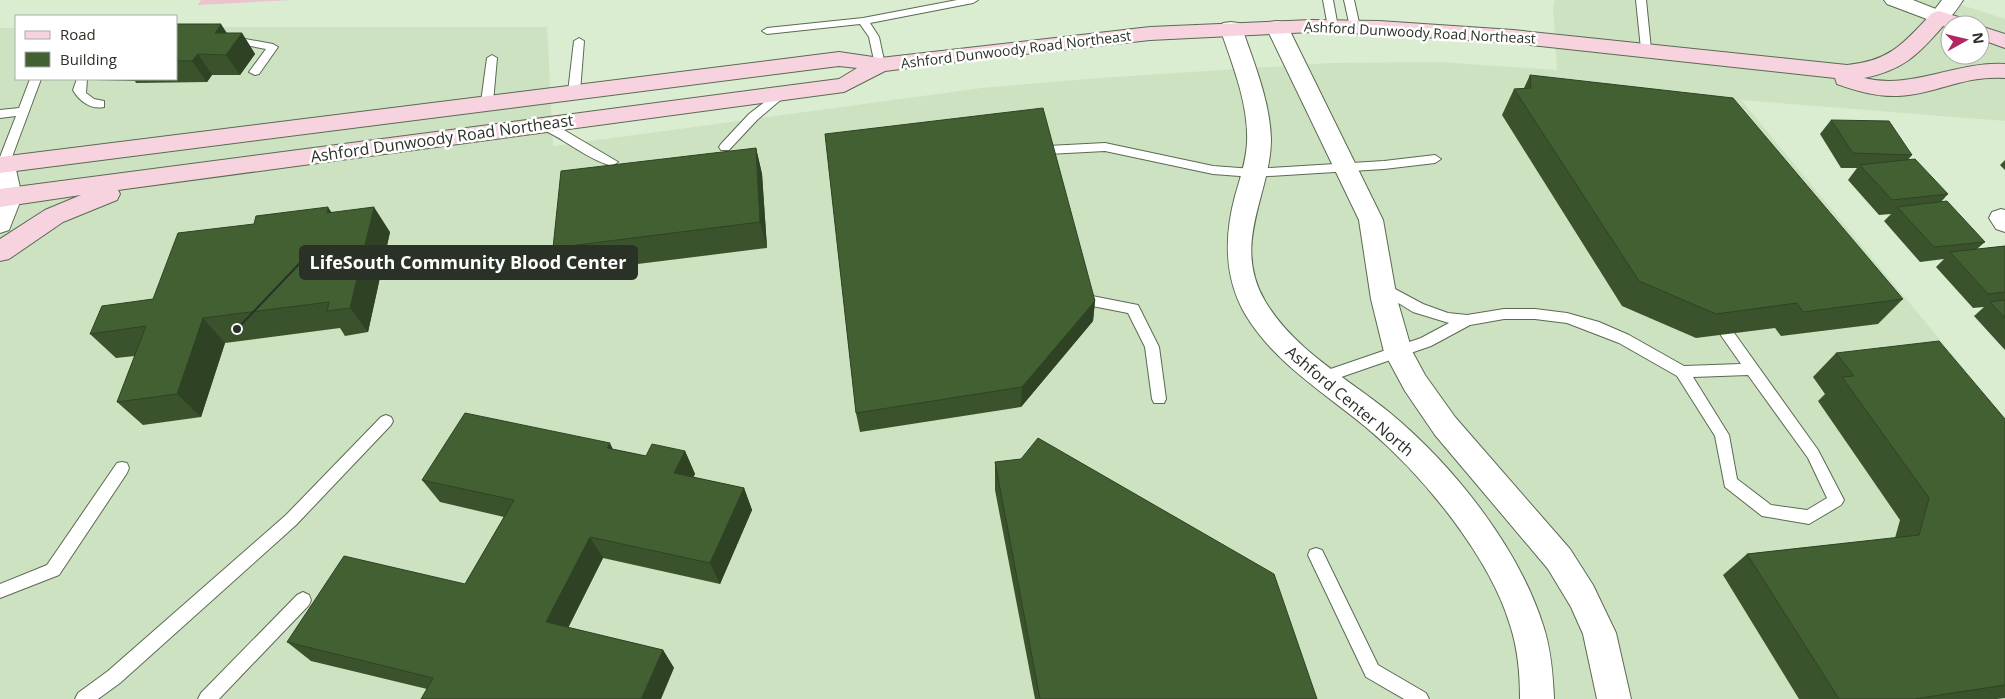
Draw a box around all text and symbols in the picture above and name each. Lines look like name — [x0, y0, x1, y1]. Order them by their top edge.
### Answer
legend — [15, 15, 178, 80]
north arrow — [1940, 15, 1990, 65]
street label: Ashford Dunwoody Road Northeast — [1304, 16, 1536, 48]
text: Road — [60, 24, 96, 44]
street label: Ashford Dunwoody Road Northeast — [900, 25, 1132, 73]
text: N — [1968, 31, 1989, 45]
text: Building — [60, 49, 117, 69]
street label: Ashford Dunwoody Road Northeast — [309, 109, 575, 167]
callout: LifeSouth Community Blood Center — [300, 246, 637, 279]
text: LifeSouth Community Blood Center — [310, 250, 626, 274]
street label: Ashford Center North — [1281, 341, 1419, 461]

